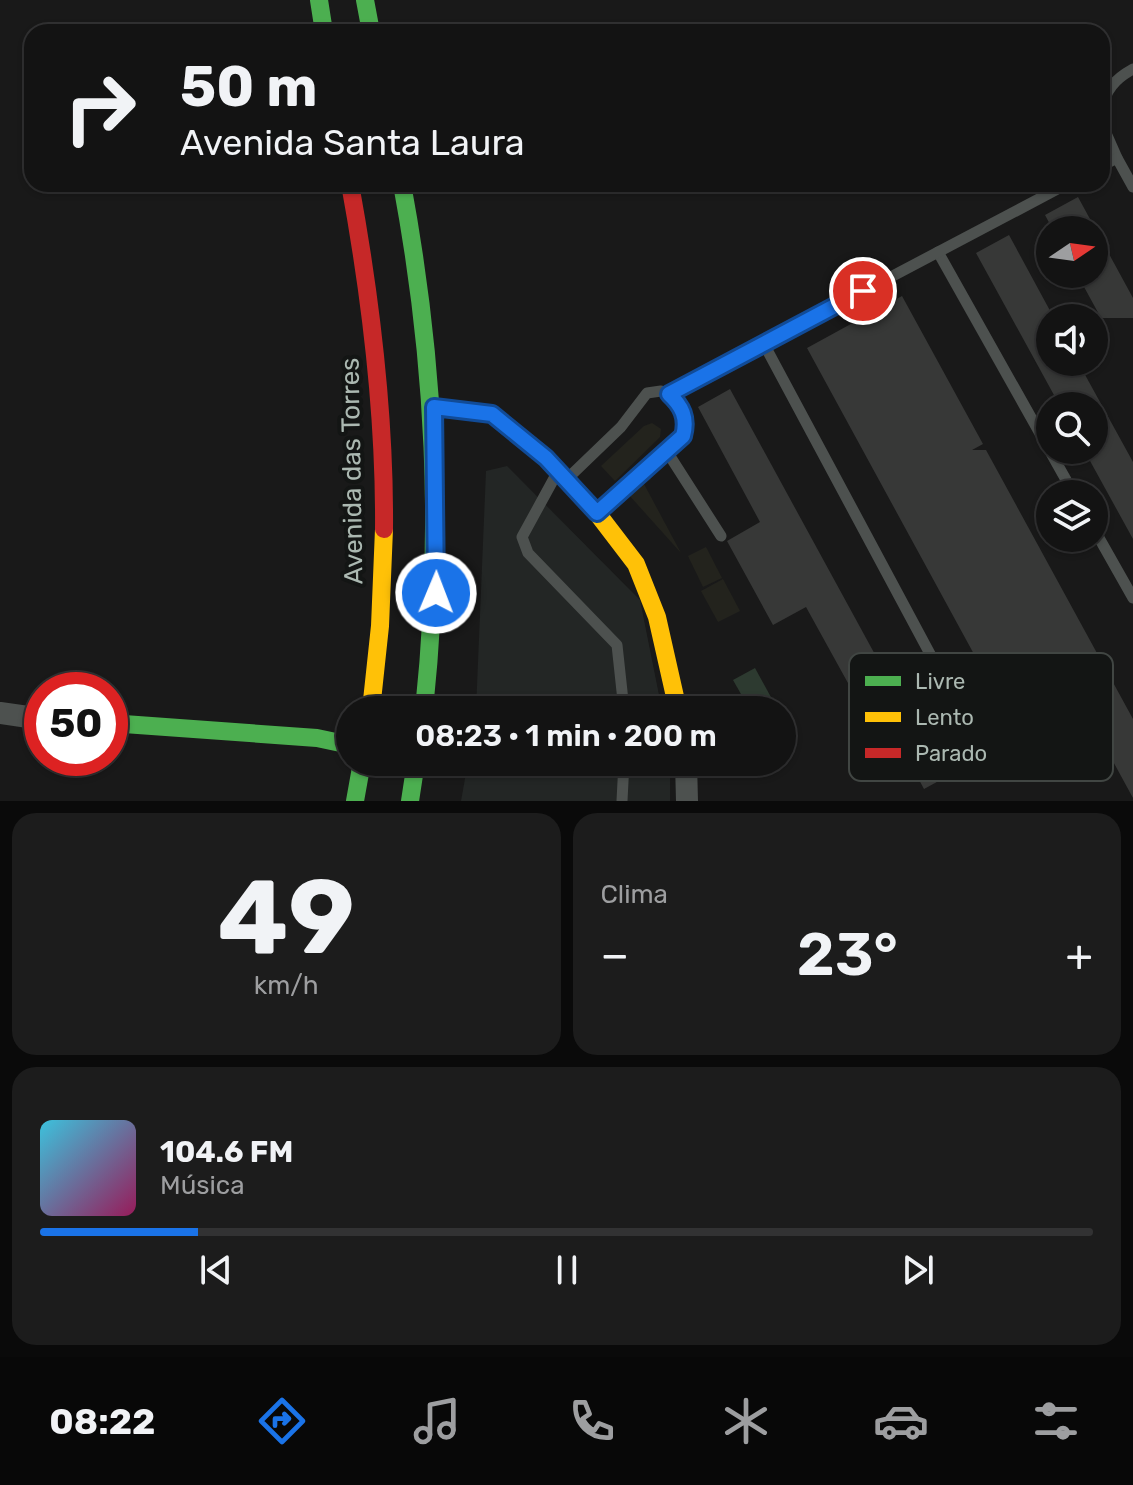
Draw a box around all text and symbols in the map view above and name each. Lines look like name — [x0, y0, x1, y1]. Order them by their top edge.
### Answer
text: 50 m — [180, 54, 317, 120]
icon: right — [48, 56, 152, 160]
text: Avenida Santa Laura — [180, 121, 525, 164]
north arrow — [1036, 216, 1108, 288]
map controls — [1036, 216, 1108, 552]
pin — [829, 257, 897, 325]
icon: arrive — [841, 269, 885, 313]
button: sound — [1036, 304, 1108, 376]
street label: Avenida das Torres — [335, 357, 369, 585]
button: search — [1036, 392, 1108, 464]
button: layers — [1036, 480, 1108, 552]
position arrow — [394, 551, 478, 635]
legend — [849, 653, 1113, 781]
text: Livre — [915, 668, 965, 695]
speed limit sign: 50 — [24, 672, 128, 776]
text: Lento — [915, 704, 974, 731]
text: 08:23 · 1 min · 200 m — [415, 718, 717, 754]
text: Parado — [915, 740, 987, 767]
text: 49 — [218, 856, 355, 979]
text: Clima — [601, 879, 668, 910]
text: 23° — [797, 919, 898, 990]
text: − — [601, 929, 629, 981]
text: + — [1066, 929, 1093, 981]
text: km/h — [254, 970, 319, 1001]
text: 104.6 FM — [160, 1134, 293, 1170]
text: Música — [160, 1170, 245, 1201]
icon: previous — [194, 1248, 238, 1292]
icon: pause — [545, 1248, 589, 1292]
icon: next — [896, 1248, 940, 1292]
icon: directions — [254, 1393, 310, 1449]
icon: music — [409, 1393, 465, 1449]
icon: phone — [564, 1393, 620, 1449]
icon: climate — [718, 1393, 774, 1449]
icon: car — [873, 1393, 929, 1449]
icon: filters — [1028, 1393, 1084, 1449]
text: 08:22 — [49, 1400, 156, 1443]

